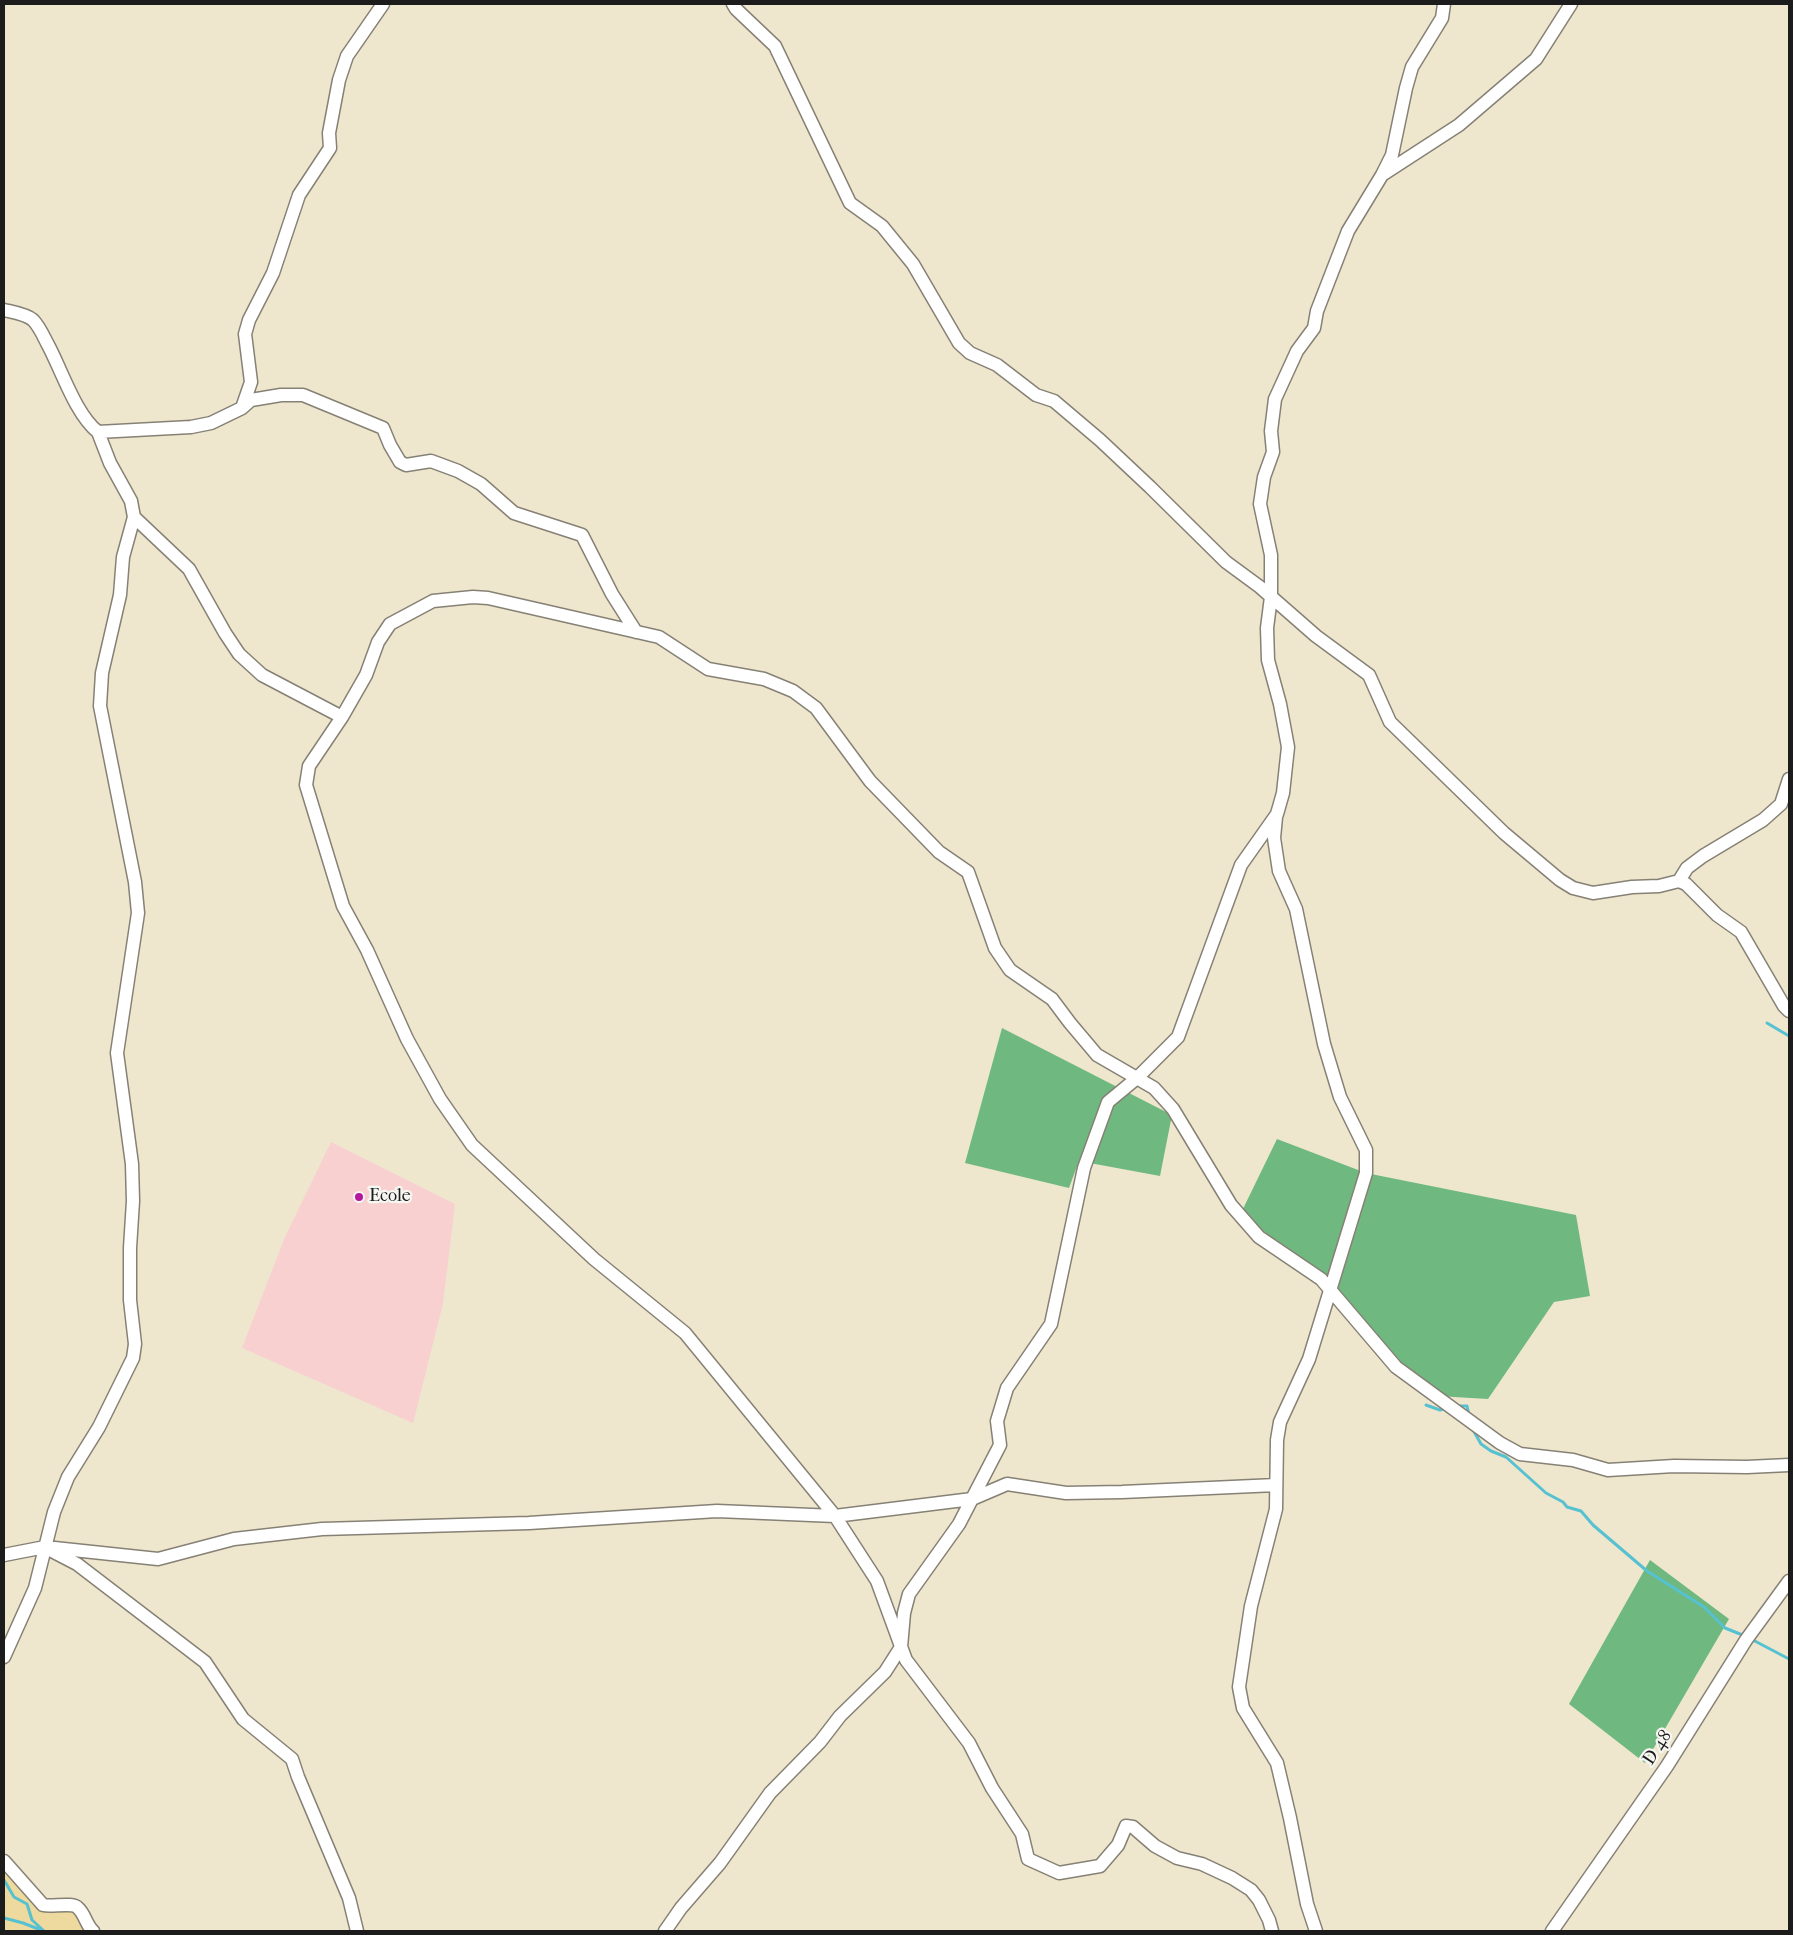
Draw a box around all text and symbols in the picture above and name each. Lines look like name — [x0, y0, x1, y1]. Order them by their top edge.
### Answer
place label: Ecole — [369, 1186, 411, 1208]
marker: Ecole — [353, 1191, 365, 1203]
street label: D 48 — [1639, 1726, 1677, 1770]

